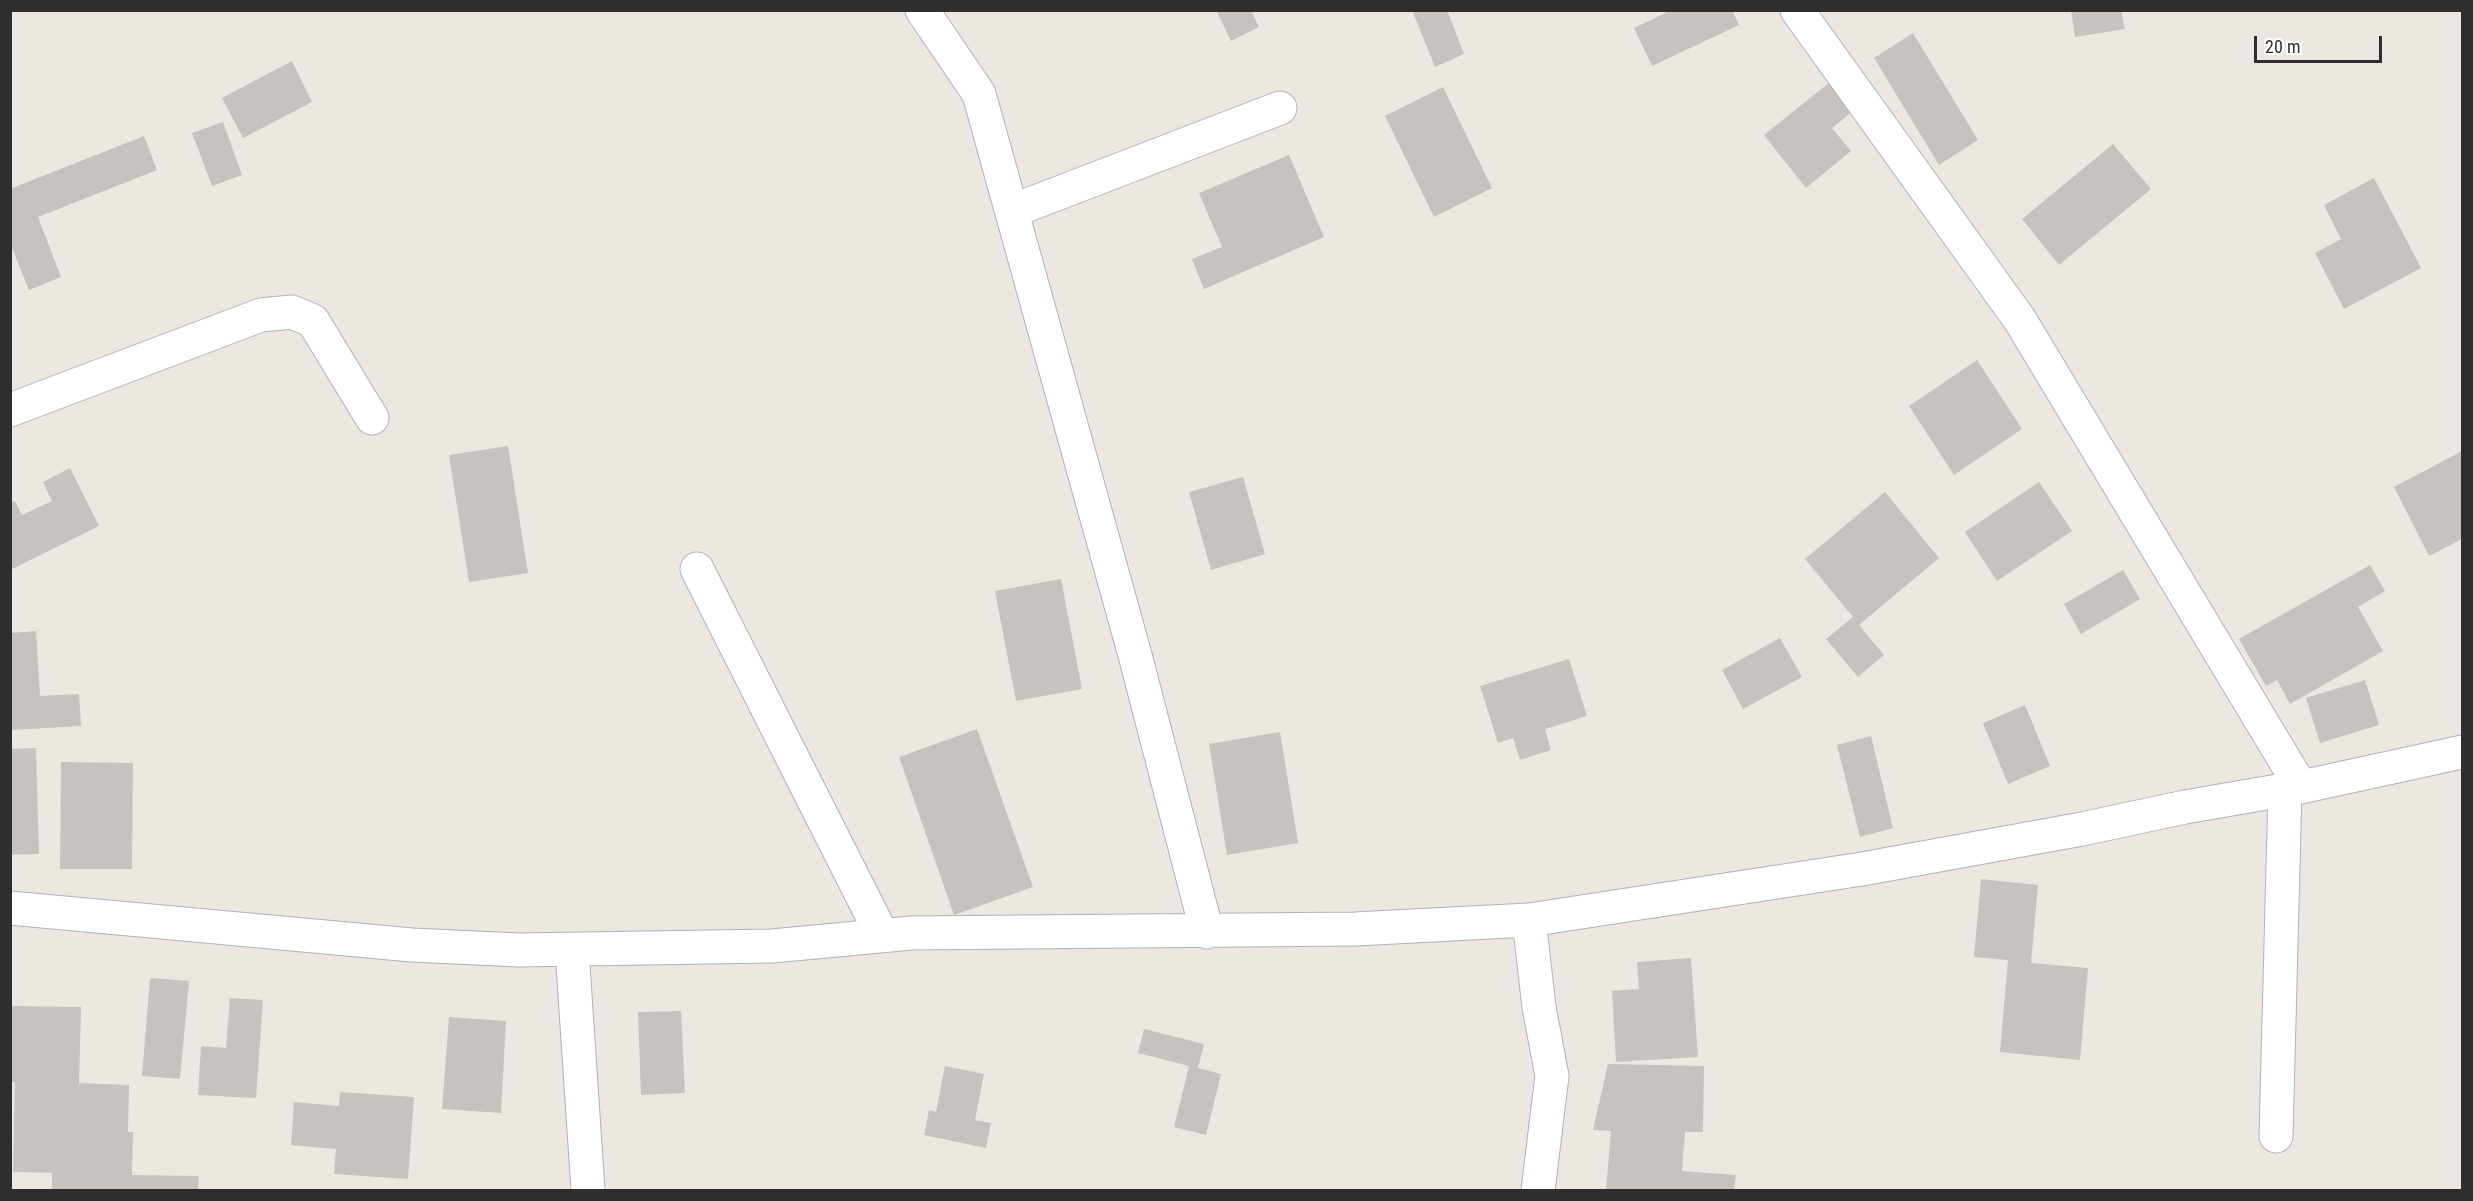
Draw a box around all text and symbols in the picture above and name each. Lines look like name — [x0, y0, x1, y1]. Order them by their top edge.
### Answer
scale bar — [2257, 24, 2384, 62]
text: 20 m — [2265, 36, 2300, 57]

